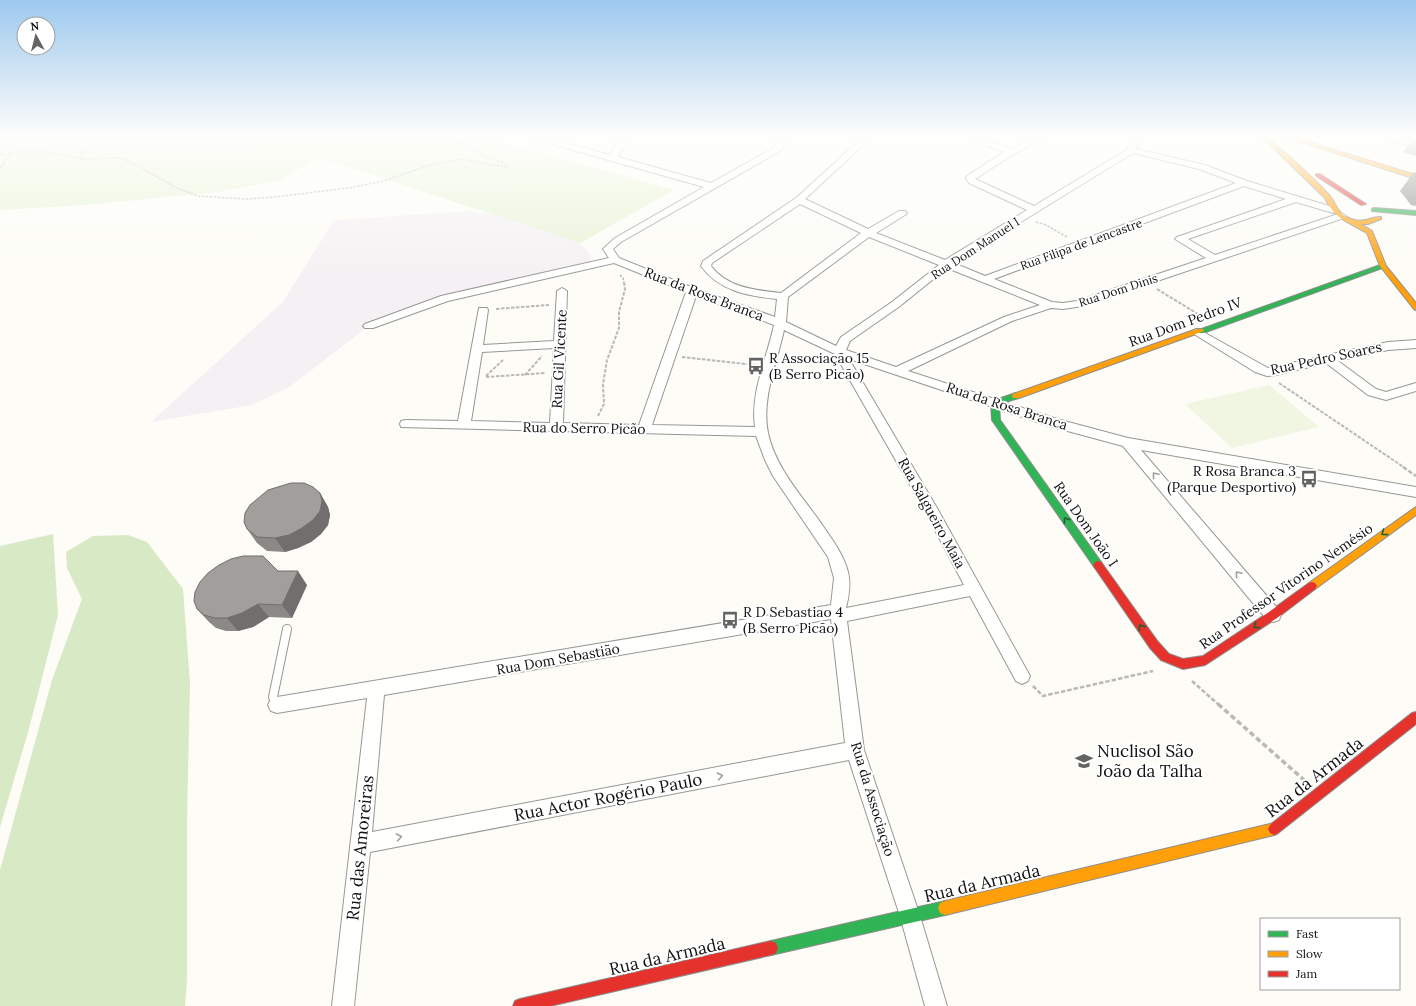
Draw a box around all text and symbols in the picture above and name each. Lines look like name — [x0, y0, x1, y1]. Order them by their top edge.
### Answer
north arrow — [16, 16, 56, 56]
text: N — [30, 19, 40, 34]
street label: Rua Dom Manuel I — [928, 214, 1022, 282]
street label: Rua Filipa de Lencastre — [1018, 215, 1145, 273]
street label: Rua da Rosa Branca — [642, 263, 766, 325]
street label: Rua Dom Dinis — [1076, 270, 1160, 310]
street label: Rua Dom Pedro IV — [1126, 293, 1245, 351]
street label: Rua Gil Vicente — [547, 309, 571, 409]
street label: Rua Pedro Soares — [1269, 337, 1383, 379]
place label: R Associação 15 (B Serro Picão) — [769, 349, 869, 383]
bus stop icon: R Associação 15 (B Serro Picão) — [746, 356, 766, 376]
street label: Rua da Rosa Branca — [944, 378, 1070, 434]
street label: Rua do Serro Picão — [522, 418, 646, 438]
street label: Rua Salgueiro Maia — [894, 455, 970, 571]
place label: R Rosa Branca 3 (Parque Desportivo) — [1167, 462, 1296, 496]
bus stop icon: R Rosa Branca 3 (Parque Desportivo) — [1299, 469, 1319, 489]
one-way arrow — [1152, 472, 1159, 480]
street label: Rua Dom João I — [1050, 478, 1122, 570]
one-way arrow — [1064, 518, 1071, 525]
street label: Rua Professor Vitorino Nemésio — [1196, 519, 1376, 653]
one-way arrow — [1382, 529, 1389, 536]
one-way arrow — [1236, 572, 1243, 579]
place label: R D Sebastiao 4 (B Serro Picão) — [743, 603, 843, 637]
bus stop icon: R D Sebastiao 4 (B Serro Picão) — [720, 610, 740, 630]
one-way arrow — [1254, 621, 1261, 628]
one-way arrow — [1139, 624, 1146, 631]
street label: Rua Dom Sebastião — [495, 639, 621, 679]
street label: Rua da Armada — [1261, 732, 1368, 822]
street label: Rua da Associação — [847, 740, 899, 858]
place label: Nuclisol São João da Talha — [1096, 740, 1203, 782]
school or university icon: Nuclisol São João da Talha — [1074, 751, 1094, 771]
street label: Rua Actor Rogério Paulo — [512, 768, 704, 826]
one-way arrow — [717, 772, 723, 780]
street label: Rua das Amoreiras — [341, 774, 379, 922]
one-way arrow — [396, 833, 403, 842]
street label: Rua da Armada — [922, 859, 1042, 907]
legend — [1260, 918, 1400, 990]
text: Fast — [1296, 926, 1319, 941]
street label: Rua da Armada — [607, 932, 727, 980]
text: Slow — [1296, 946, 1323, 961]
text: Jam — [1295, 966, 1317, 981]

